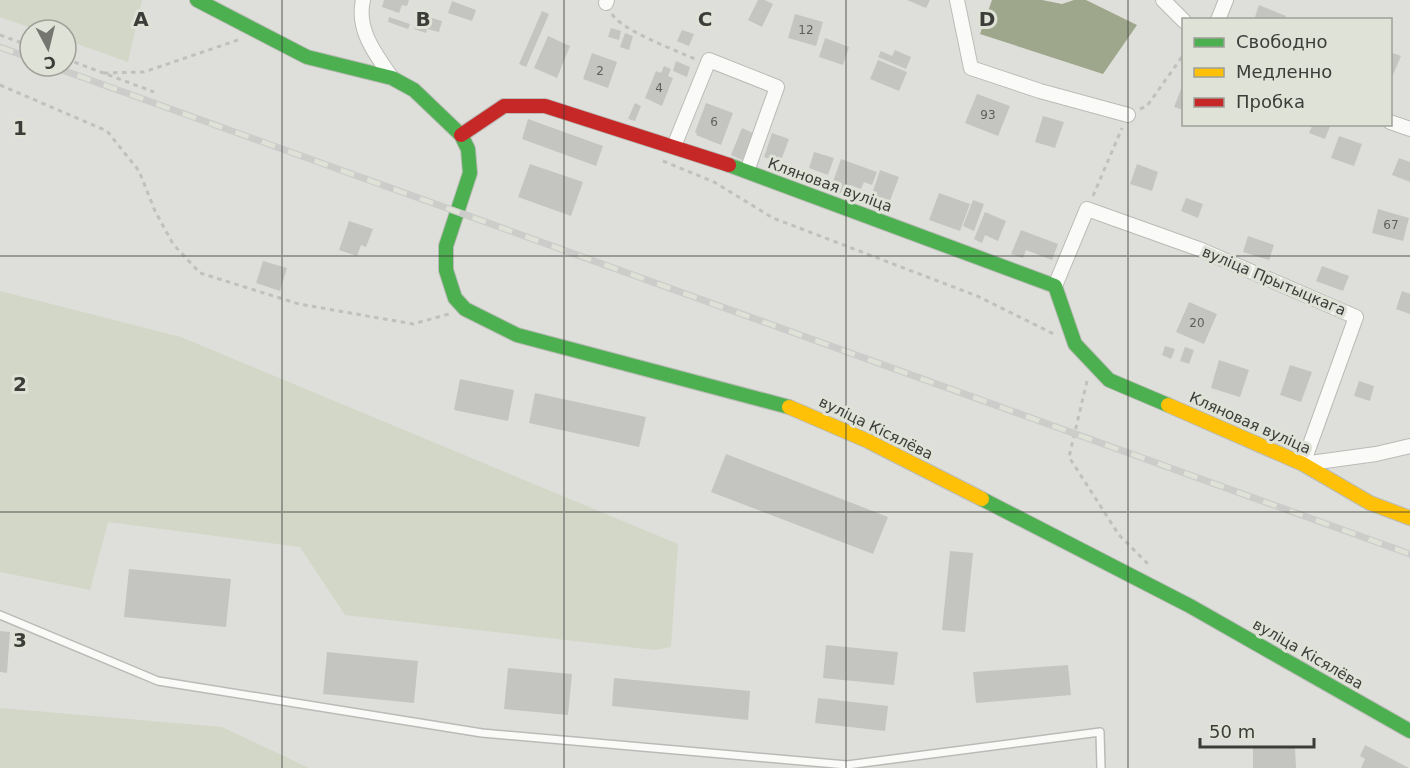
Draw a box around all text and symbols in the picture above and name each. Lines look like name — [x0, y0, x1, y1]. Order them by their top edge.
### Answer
text: A — [133, 7, 149, 31]
text: B — [415, 7, 431, 31]
text: C — [698, 7, 712, 31]
text: D — [979, 7, 995, 31]
north arrow — [18, 18, 78, 78]
legend — [1182, 18, 1392, 126]
house number: 12 — [798, 23, 814, 37]
text: Свободно — [1236, 31, 1328, 52]
text: С — [43, 52, 57, 73]
text: Медленно — [1236, 61, 1332, 82]
house number: 2 — [596, 64, 604, 78]
house number: 4 — [655, 81, 663, 95]
text: Пробка — [1236, 91, 1305, 112]
house number: 93 — [980, 108, 996, 122]
house number: 6 — [710, 115, 718, 129]
text: 1 — [13, 116, 27, 140]
street label: Кляновая вуліца — [765, 154, 895, 216]
house number: 67 — [1383, 218, 1399, 232]
street label: вуліца Прытыцкага — [1199, 243, 1349, 319]
house number: 20 — [1189, 316, 1205, 330]
text: 2 — [13, 372, 27, 396]
street label: Кляновая вуліца — [1187, 388, 1313, 458]
street label: вуліца Кісялёва — [816, 393, 936, 463]
street label: вуліца Кісялёва — [1250, 615, 1366, 693]
text: 3 — [13, 628, 27, 652]
scale bar — [1200, 711, 1314, 749]
text: 50 m — [1209, 721, 1255, 742]

